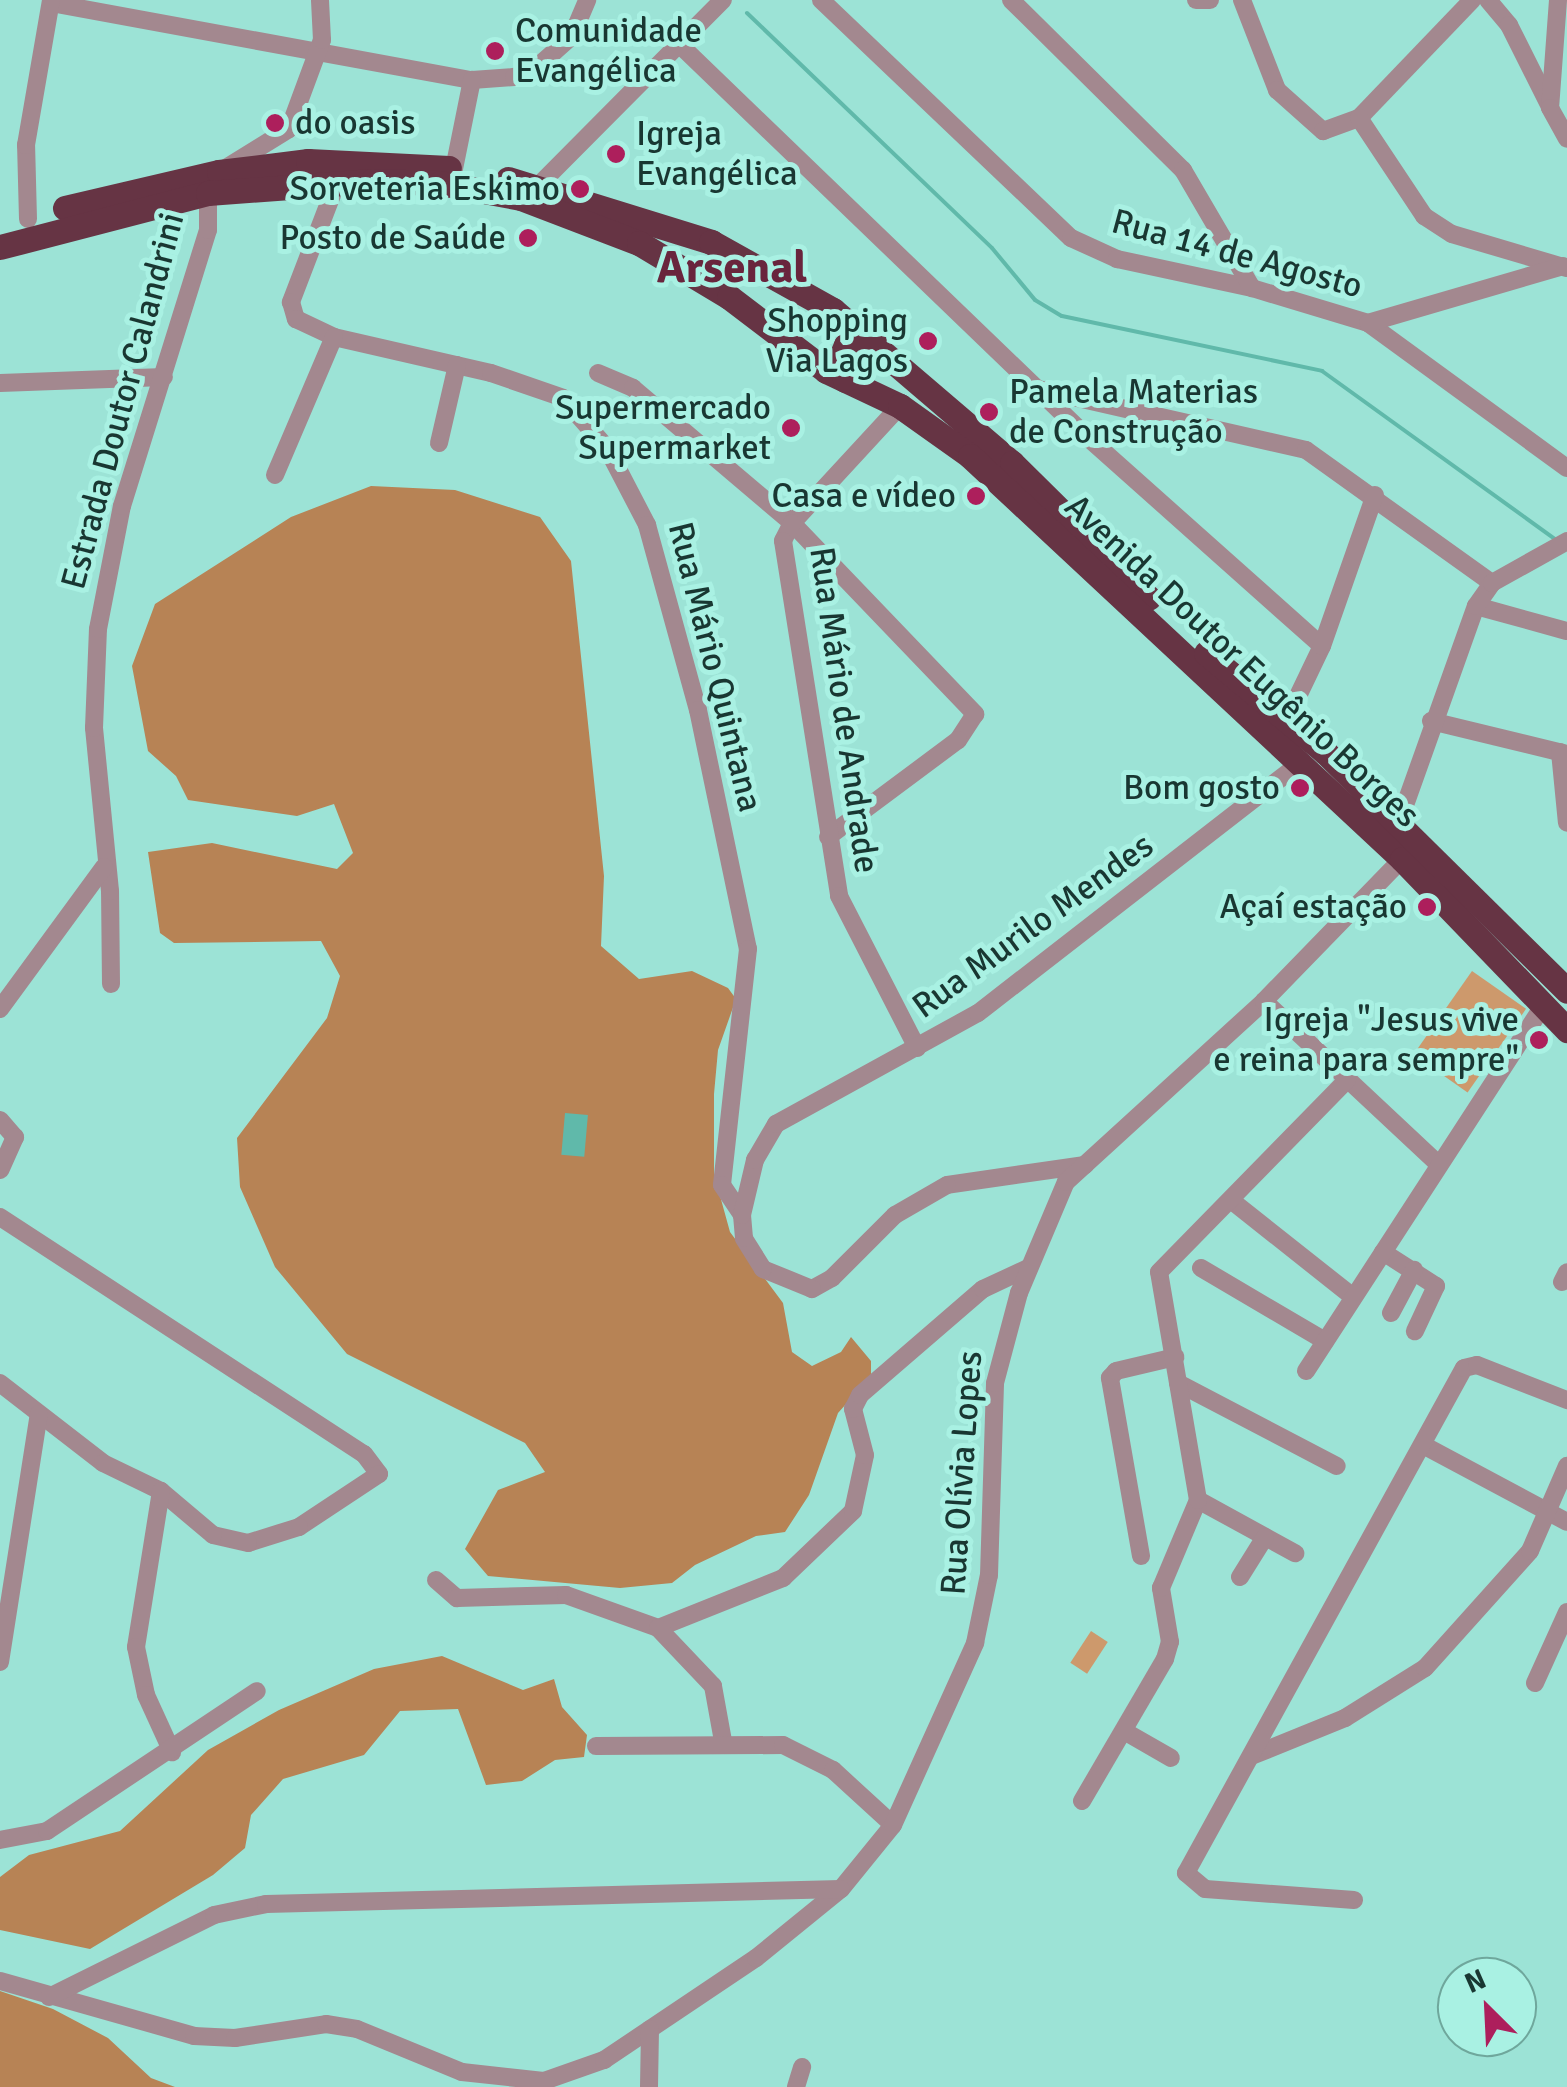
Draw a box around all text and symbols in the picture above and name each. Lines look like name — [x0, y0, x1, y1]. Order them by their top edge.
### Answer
place label: Comunidade Evangélica — [515, 10, 702, 92]
marker: Comunidade Evangélica — [484, 40, 506, 62]
place label: do oasis — [295, 102, 416, 144]
marker: do oasis — [264, 112, 286, 134]
place label: Igreja Evangélica — [636, 113, 798, 195]
marker: Igreja Evangélica — [605, 143, 627, 165]
place label: Sorveteria Eskimo — [290, 168, 560, 210]
marker: Sorveteria Eskimo — [569, 178, 591, 200]
street label: Rua 14 de Agosto — [1107, 200, 1367, 308]
street label: Estrada Doutor Calandrini — [52, 208, 194, 594]
place label: Posto de Saúde — [280, 217, 506, 259]
marker: Posto de Saúde — [515, 225, 541, 251]
district label: Arsenal — [657, 241, 807, 295]
place label: Shopping Via Lagos — [765, 300, 908, 382]
marker: Shopping Via Lagos — [917, 330, 939, 352]
place label: Pamela Materias de Construção — [1009, 371, 1258, 453]
place label: Supermercado Supermarket — [555, 387, 771, 469]
marker: Pamela Materias de Construção — [978, 401, 1000, 423]
marker: Supermercado Supermarket — [780, 417, 802, 439]
place label: Casa e vídeo — [772, 475, 956, 517]
marker: Casa e vídeo — [965, 485, 987, 507]
street label: Avenida Doutor Eugênio Borges — [1056, 486, 1428, 836]
street label: Rua Mário Quintana — [659, 518, 771, 816]
street label: Rua Mário de Andrade — [800, 544, 888, 876]
place label: Bom gosto — [1123, 767, 1280, 809]
marker: Bom gosto — [1289, 777, 1311, 799]
street label: Rua Murilo Mendes — [904, 825, 1162, 1027]
place label: Açaí estação — [1219, 886, 1407, 928]
marker: Açaí estação — [1416, 896, 1438, 918]
place label: Igreja "Jesus vive e reina para sempre" — [1213, 999, 1519, 1081]
marker: Igreja "Jesus vive e reina para sempre" — [1528, 1029, 1550, 1051]
street label: Rua Olívia Lopes — [933, 1350, 991, 1596]
north arrow — [1437, 1957, 1537, 2057]
text: N — [1460, 1962, 1491, 2001]

